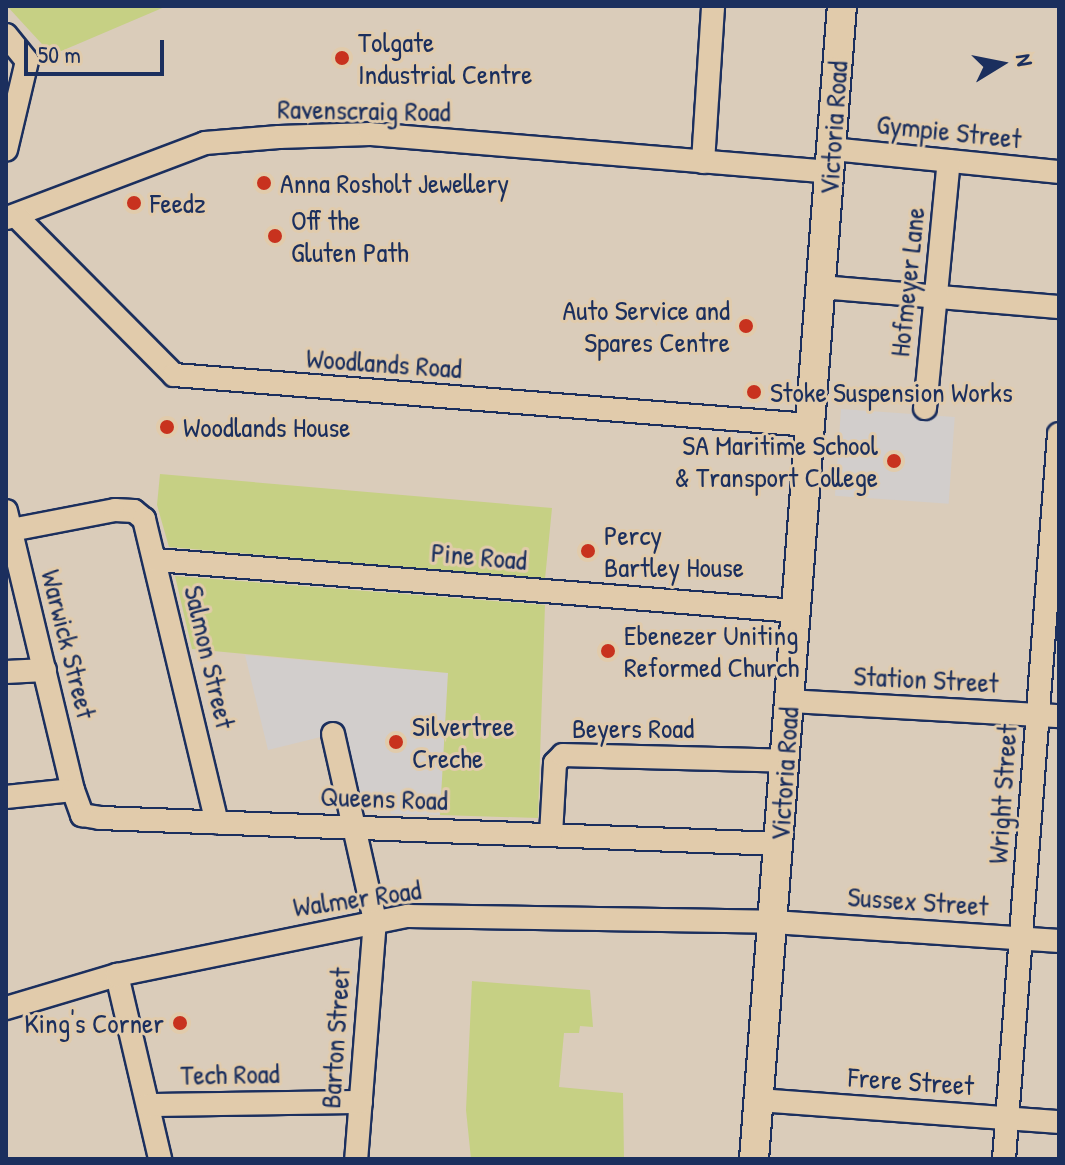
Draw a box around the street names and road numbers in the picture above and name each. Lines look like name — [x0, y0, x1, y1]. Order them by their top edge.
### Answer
street label: Victoria Road — [812, 60, 854, 196]
street label: Ravenscraig Road — [277, 92, 451, 128]
street label: Gympie Street — [875, 107, 1023, 155]
street label: Hofmeyer Lane — [882, 206, 932, 358]
street label: Woodlands Road — [305, 341, 463, 385]
street label: Pine Road — [430, 535, 528, 577]
street label: Warwick Street — [34, 566, 104, 722]
street label: Salmon Street — [177, 582, 243, 732]
street label: Station Street — [853, 658, 999, 700]
street label: Victoria Road — [763, 706, 805, 842]
street label: Beyers Road — [572, 711, 694, 745]
street label: Wright Street — [980, 723, 1024, 865]
street label: Queens Road — [320, 779, 448, 817]
street label: Walmer Road — [291, 872, 423, 924]
street label: Sussex Street — [847, 879, 989, 923]
street label: Barton Street — [313, 966, 357, 1110]
street label: Tech Road — [180, 1056, 280, 1092]
street label: Frere Street — [847, 1060, 975, 1102]

